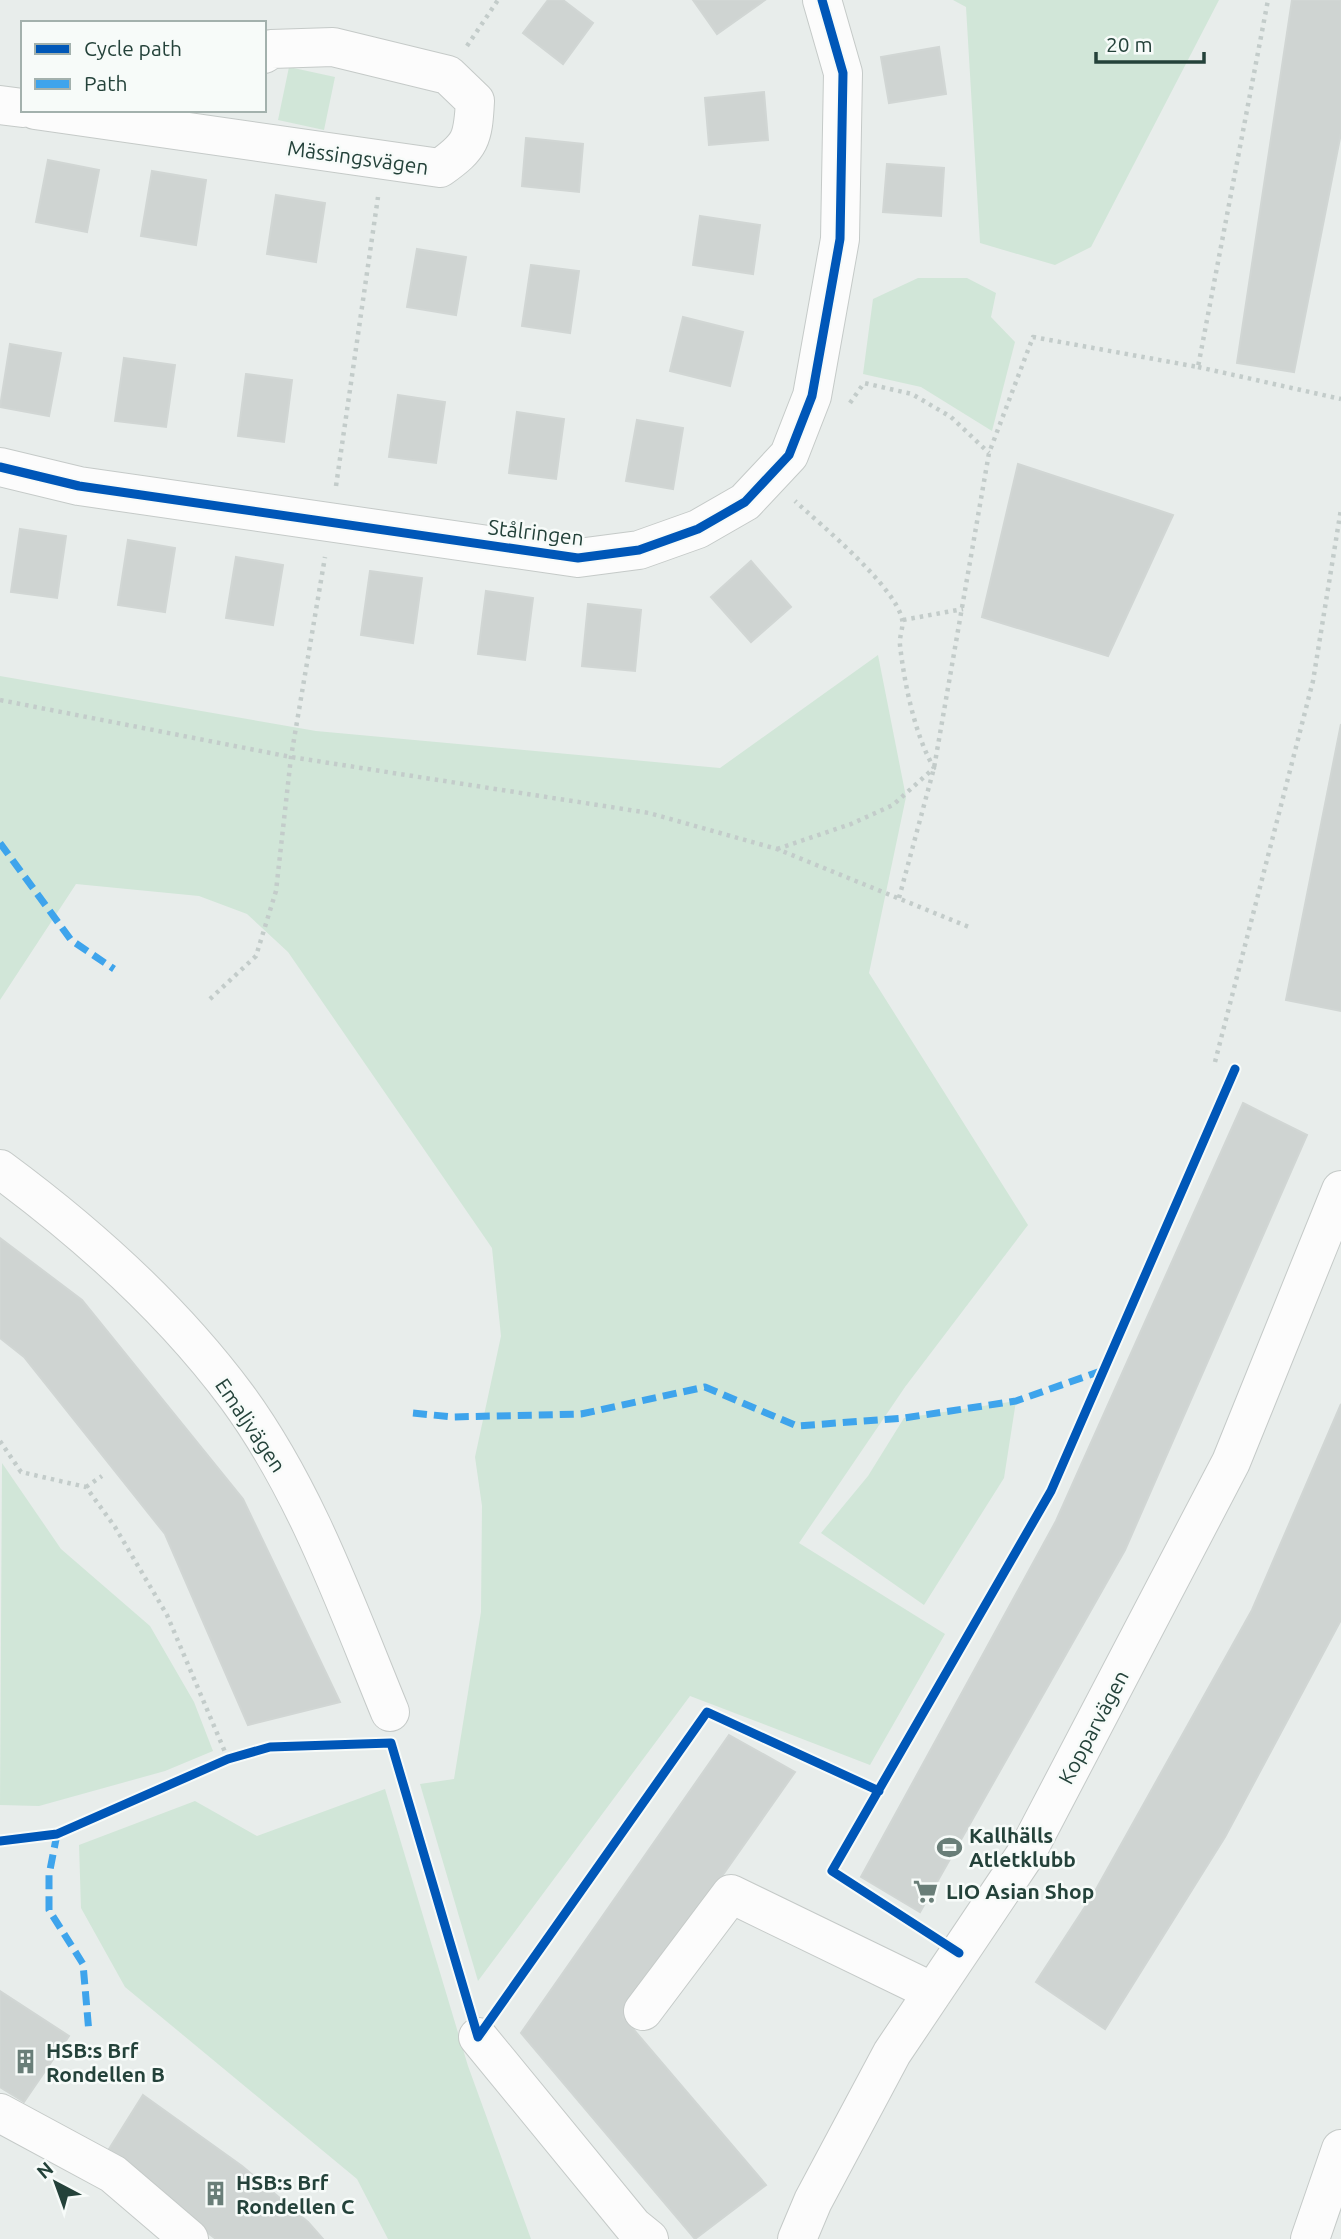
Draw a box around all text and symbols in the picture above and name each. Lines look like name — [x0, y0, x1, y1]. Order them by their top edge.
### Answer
legend — [21, 21, 266, 112]
scale bar — [1096, 21, 1204, 65]
text: 20 m — [1106, 32, 1153, 56]
text: Cycle path — [84, 36, 182, 60]
text: Path — [84, 71, 127, 95]
street label: Mässingsvägen — [286, 135, 430, 179]
street label: Stålringen — [487, 514, 585, 550]
street label: Emaljvägen — [211, 1374, 291, 1476]
street label: Kopparvägen — [1053, 1666, 1133, 1788]
place label: Kallhälls Atletklubb — [969, 1823, 1076, 1871]
sports icon: Kallhälls Atletklubb — [935, 1833, 963, 1861]
supermarket icon: LIO Asian Shop — [912, 1877, 940, 1905]
place label: LIO Asian Shop — [946, 1879, 1094, 1903]
place label: HSB:s Brf Rondellen B — [46, 2038, 165, 2086]
building icon: HSB:s Brf Rondellen B — [12, 2048, 40, 2076]
north arrow — [21, 2148, 91, 2218]
text: N — [32, 2157, 57, 2183]
place label: HSB:s Brf Rondellen C — [236, 2170, 354, 2218]
building icon: HSB:s Brf Rondellen C — [202, 2180, 230, 2208]

